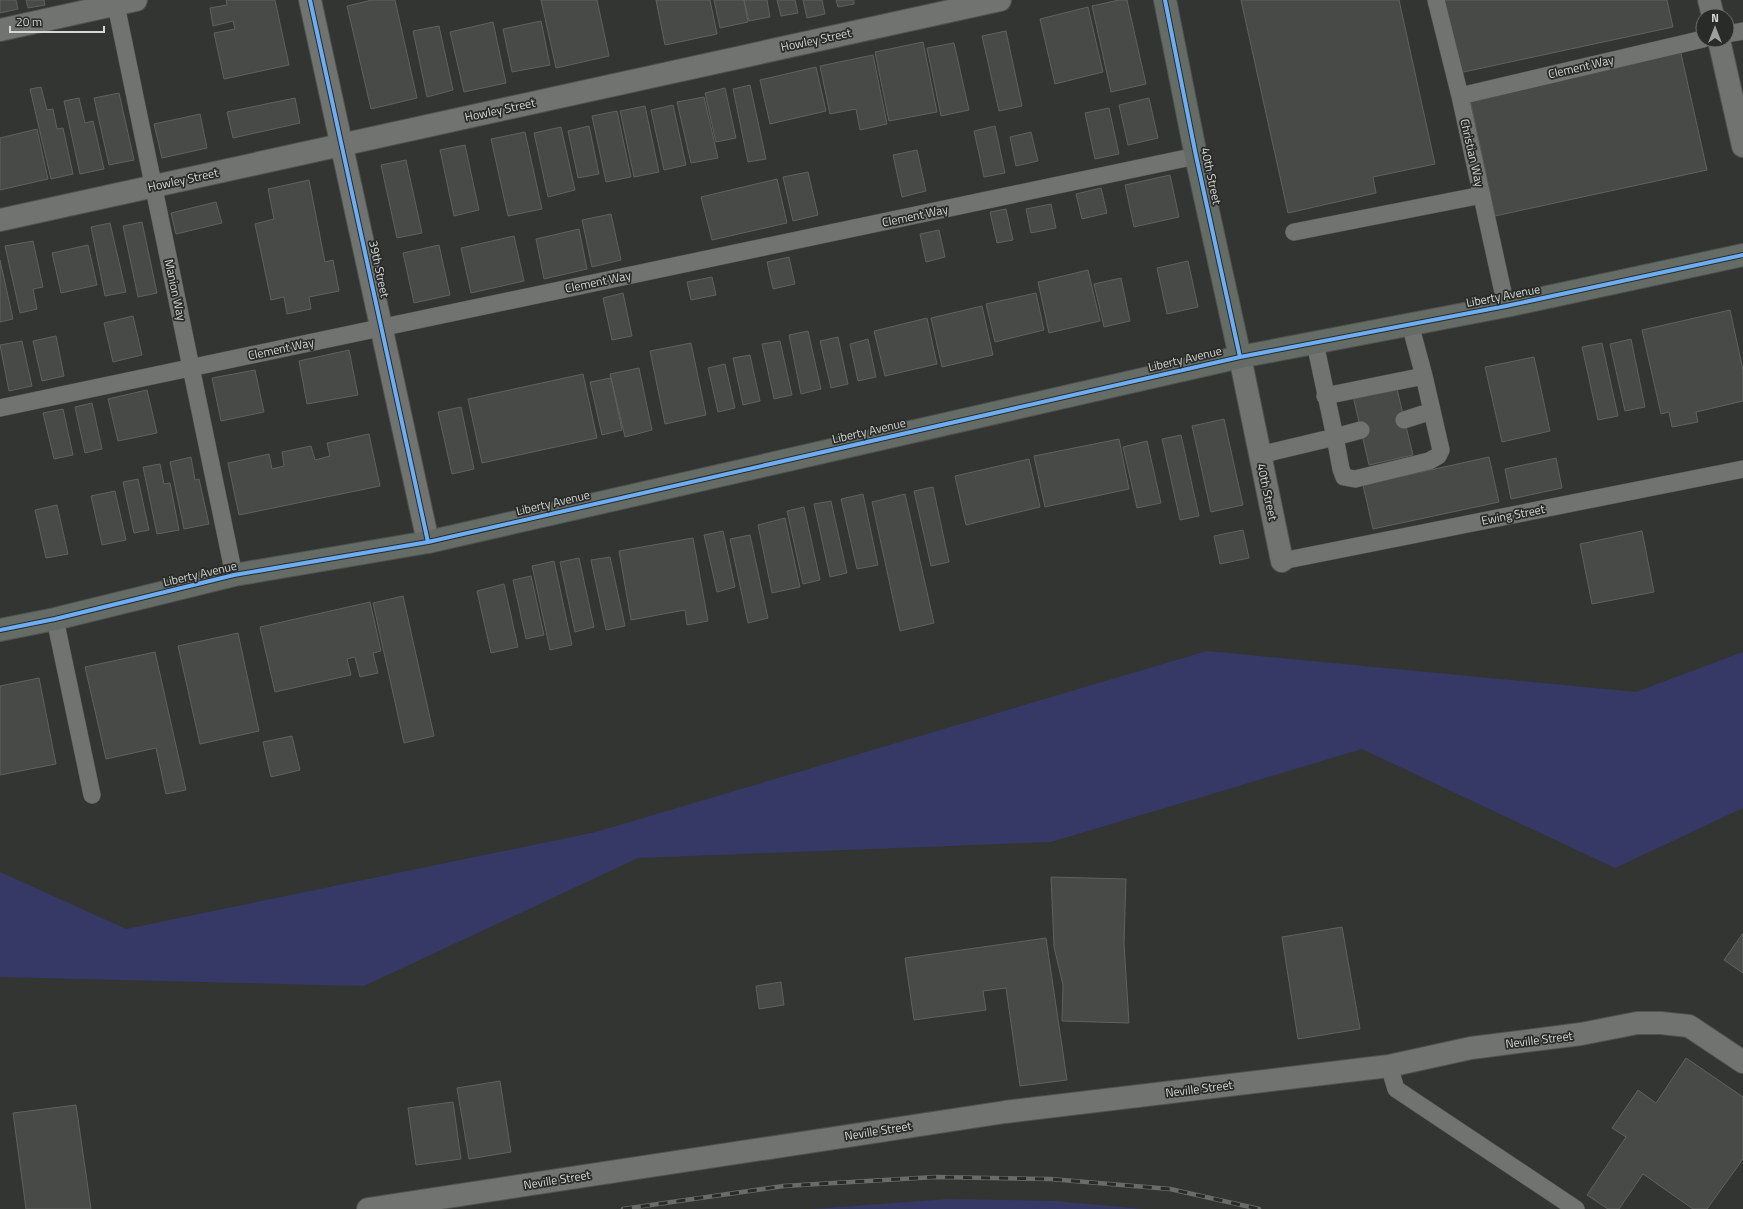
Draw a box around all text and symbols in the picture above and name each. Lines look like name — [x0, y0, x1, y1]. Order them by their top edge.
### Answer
scale bar — [10, 8, 104, 34]
north arrow — [1695, 8, 1735, 48]
text: N — [1711, 10, 1719, 26]
text: 20 m — [16, 12, 42, 31]
street label: Howley Street — [779, 23, 854, 56]
street label: Clement Way — [1546, 50, 1616, 83]
street label: Howley Street — [463, 93, 538, 126]
street label: Christian Way — [1455, 117, 1490, 189]
street label: 40th Street — [1196, 146, 1227, 207]
street label: Howley Street — [146, 163, 221, 196]
street label: Clement Way — [880, 199, 950, 232]
street label: 39th Street — [364, 239, 395, 300]
street label: Manion Way — [160, 257, 191, 323]
street label: Clement Way — [563, 265, 633, 298]
street label: Liberty Avenue — [1464, 279, 1542, 312]
street label: Clement Way — [246, 332, 316, 365]
street label: Liberty Avenue — [1146, 341, 1224, 376]
street label: Liberty Avenue — [830, 413, 908, 448]
street label: 40th Street — [1252, 462, 1283, 523]
street label: Liberty Avenue — [514, 485, 592, 520]
street label: Ewing Street — [1479, 499, 1547, 530]
street label: Liberty Avenue — [161, 556, 239, 591]
street label: Neville Street — [1504, 1026, 1574, 1053]
street label: Neville Street — [1164, 1075, 1234, 1102]
street label: Neville Street — [843, 1116, 914, 1145]
street label: Neville Street — [522, 1165, 593, 1194]

